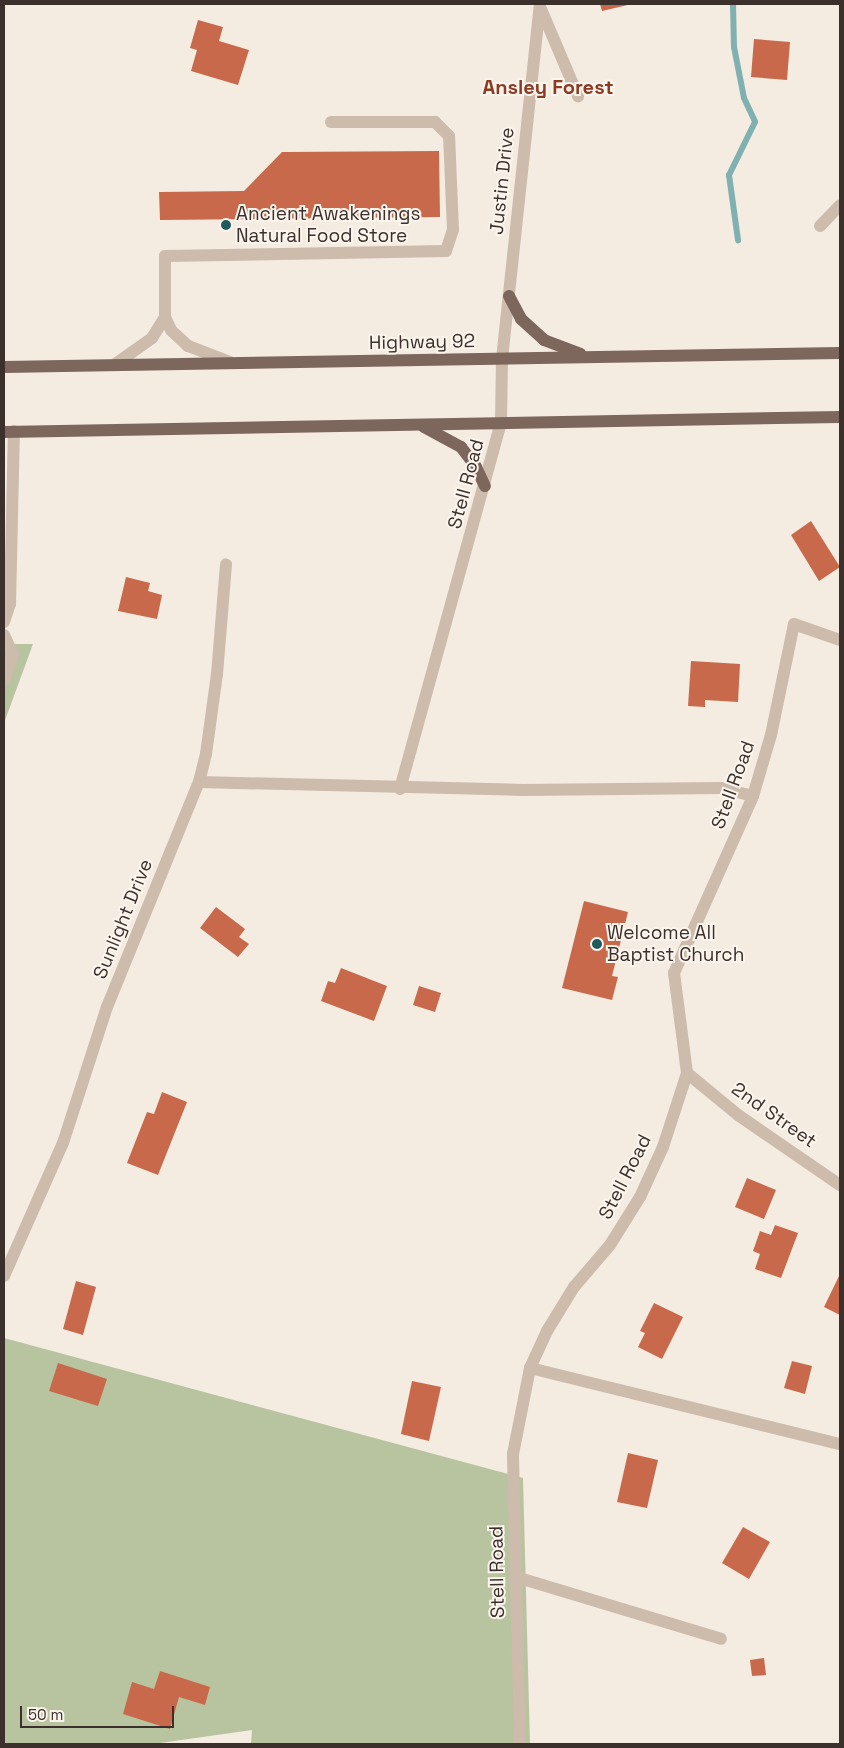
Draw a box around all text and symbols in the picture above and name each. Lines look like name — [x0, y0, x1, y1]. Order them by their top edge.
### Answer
district label: Ansley Forest — [482, 75, 614, 99]
street label: Justin Drive — [485, 126, 519, 236]
place label: Ancient Awakenings Natural Food Store — [236, 203, 421, 247]
marker: Ancient Awakenings Natural Food Store — [220, 219, 232, 231]
street label: Highway 92 — [369, 330, 475, 354]
street label: Stell Road — [443, 437, 489, 531]
street label: Stell Road — [707, 738, 759, 832]
street label: Sunlight Drive — [89, 856, 157, 982]
place label: Welcome All Baptist Church — [607, 922, 744, 966]
marker: Welcome All Baptist Church — [591, 938, 603, 950]
street label: 2nd Street — [727, 1077, 821, 1153]
street label: Stell Road — [594, 1131, 656, 1223]
street label: Stell Road — [485, 1526, 509, 1618]
scale bar — [22, 1696, 176, 1728]
text: 50 m — [28, 1705, 63, 1724]

